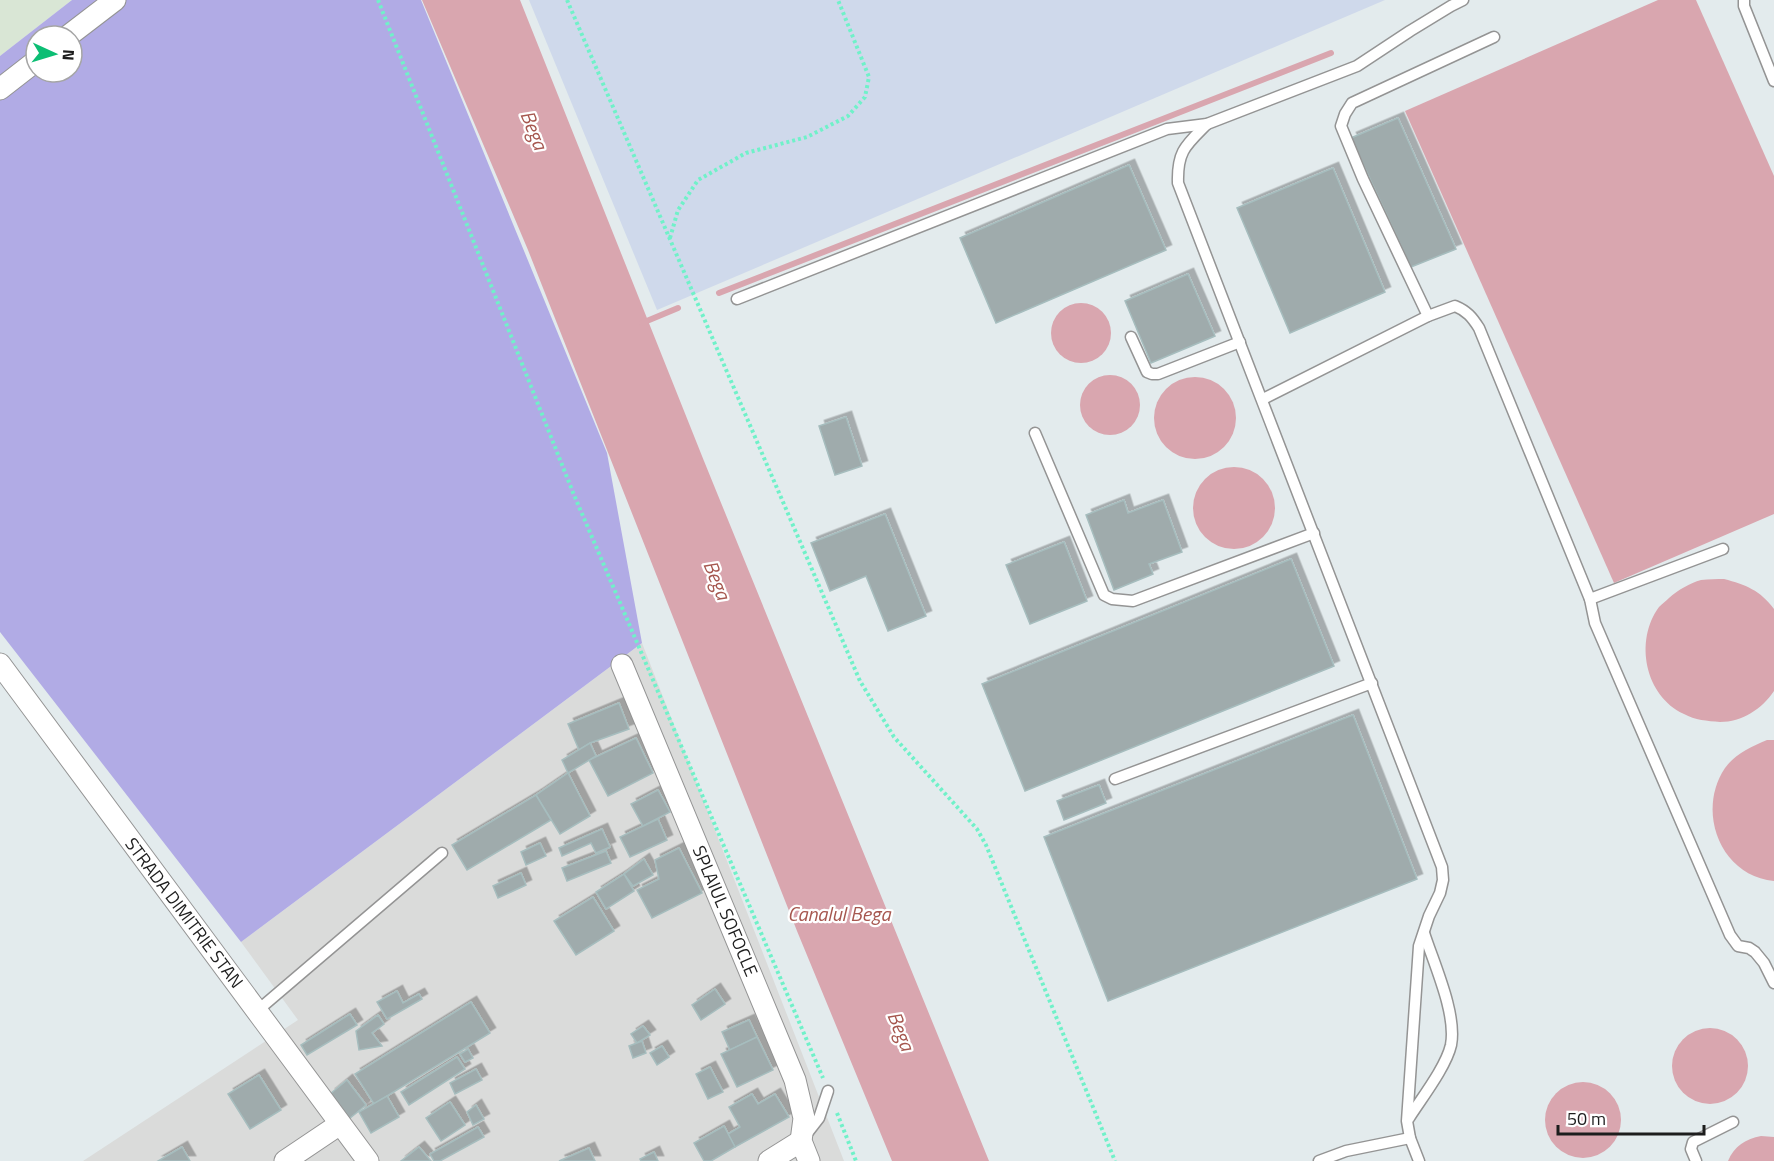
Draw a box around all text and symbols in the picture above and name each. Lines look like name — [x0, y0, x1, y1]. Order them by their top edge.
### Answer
north arrow — [24, 24, 84, 84]
text: N — [57, 49, 81, 61]
water label: Bega — [513, 105, 557, 155]
water label: Bega — [696, 555, 740, 605]
street label: STRADA DIMITRIE STAN — [119, 832, 250, 994]
street label: SPLAIUL SOFOCLE — [686, 841, 765, 980]
water label: Canalul Bega — [788, 898, 891, 929]
water label: Bega — [880, 1006, 924, 1056]
scale bar — [1558, 1098, 1704, 1136]
text: 50 m — [1567, 1105, 1606, 1132]

